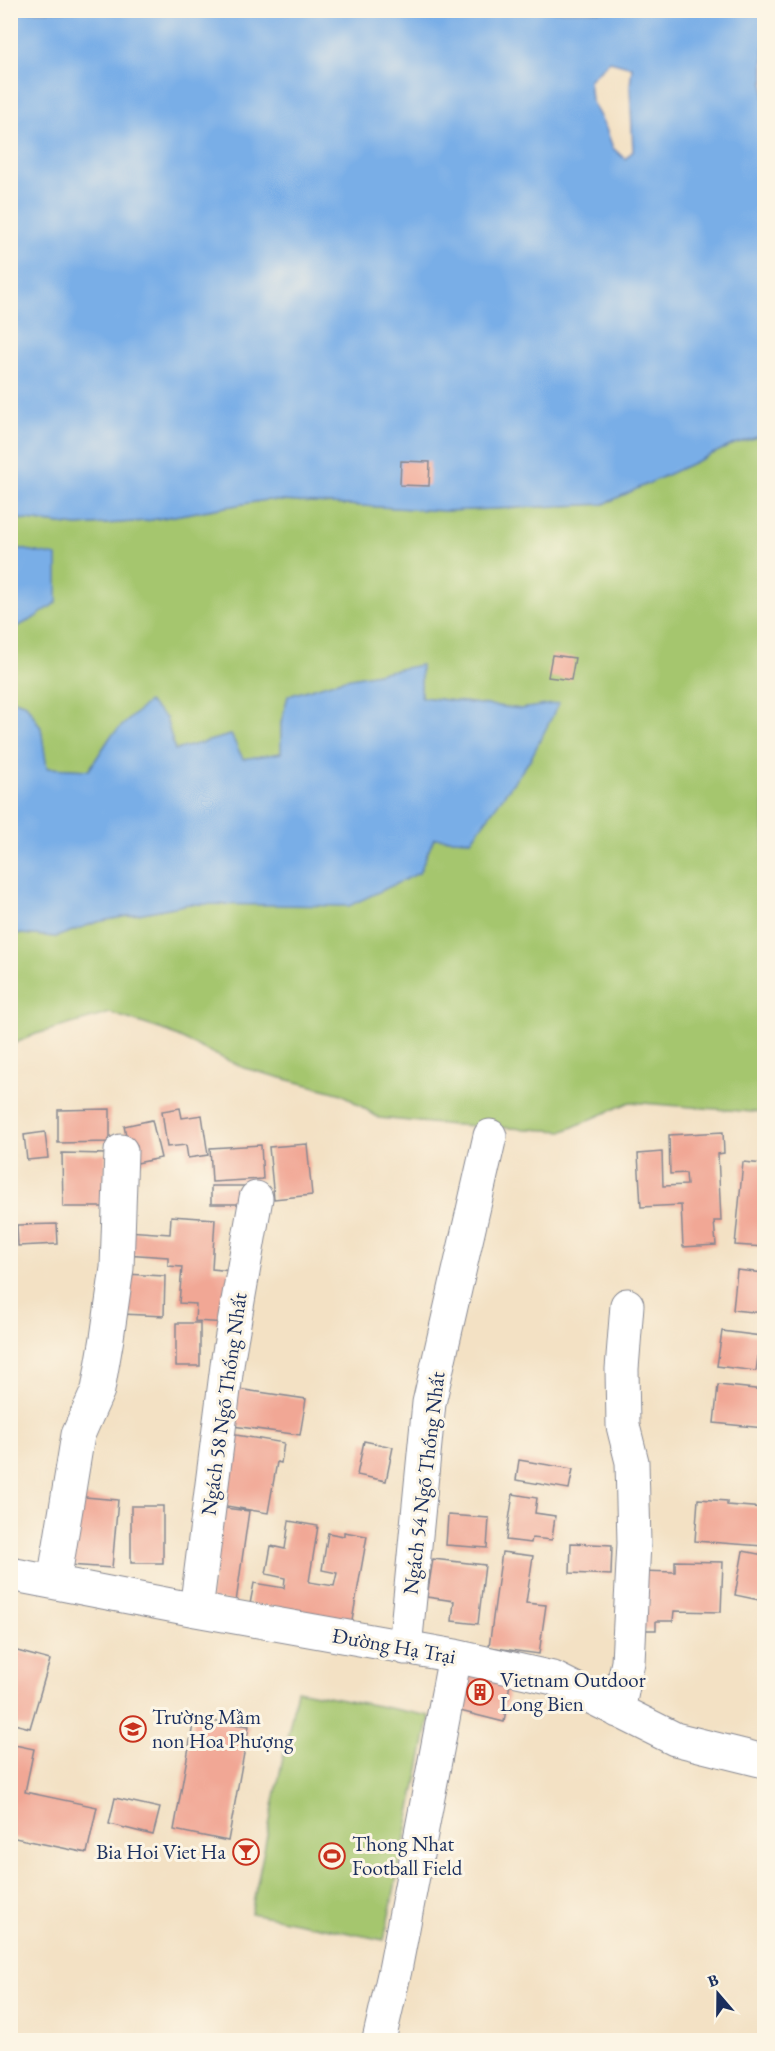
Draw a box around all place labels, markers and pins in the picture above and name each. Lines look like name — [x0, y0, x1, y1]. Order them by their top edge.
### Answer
place label: Vietnam Outdoor Long Bien — [500, 1666, 646, 1717]
building icon: Vietnam Outdoor Long Bien — [465, 1677, 495, 1707]
place label: Trường Mầm non Hoa Phượng — [152, 1703, 294, 1754]
school or university icon: Trường Mầm non Hoa Phượng — [118, 1714, 148, 1744]
place label: Thong Nhat Football Field — [352, 1830, 463, 1881]
bar icon: Bia Hoi Viet Ha — [231, 1837, 261, 1867]
place label: Bia Hoi Viet Ha — [96, 1838, 227, 1865]
sports icon: Thong Nhat Football Field — [317, 1841, 347, 1871]

